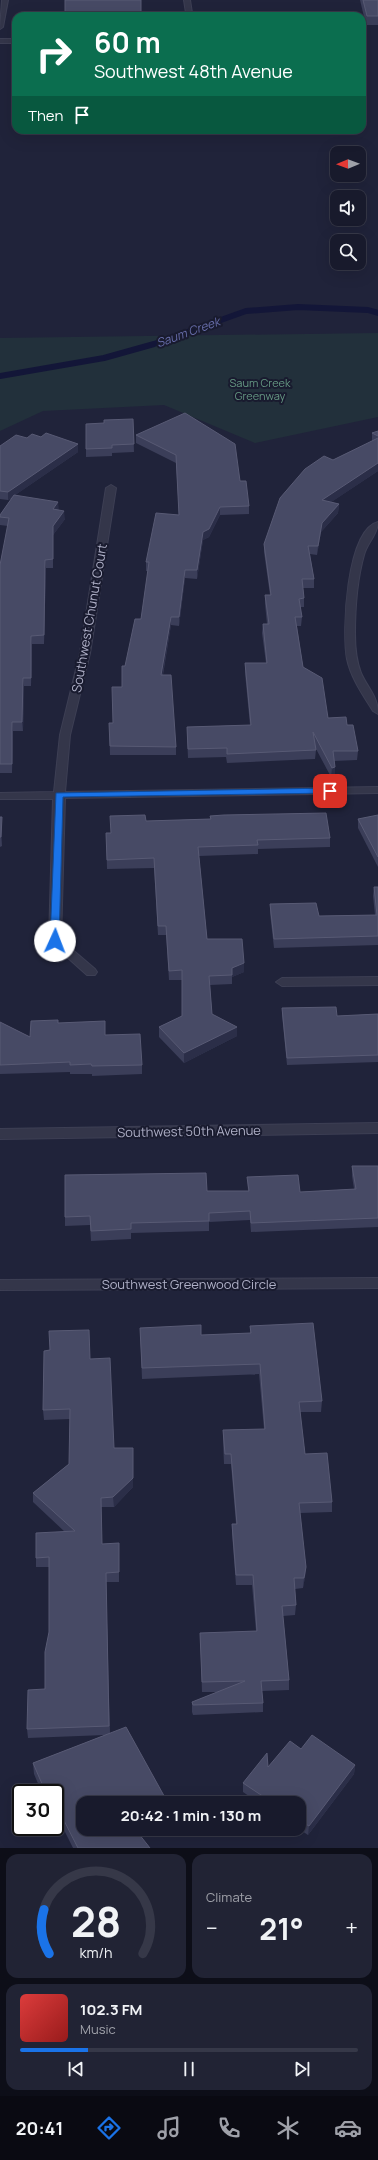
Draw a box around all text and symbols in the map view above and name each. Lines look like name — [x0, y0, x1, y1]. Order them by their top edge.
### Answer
text: 60 m — [94, 23, 161, 61]
icon: right — [28, 28, 80, 80]
text: Southwest 48th Avenue — [94, 59, 293, 83]
icon: arrive — [71, 104, 93, 126]
text: Then — [28, 105, 63, 126]
north arrow — [330, 146, 366, 182]
map controls — [330, 146, 366, 270]
button: sound — [330, 190, 366, 226]
button: search — [330, 234, 366, 270]
water label: Saum Creek — [154, 312, 224, 351]
park label: Saum Creek Greenway — [230, 375, 291, 403]
street label: Southwest Chunut Court — [67, 542, 111, 694]
pin — [313, 774, 347, 808]
icon: arrive — [319, 780, 341, 802]
position arrow — [34, 920, 76, 962]
street label: Southwest 50th Avenue — [117, 1121, 261, 1141]
street label: Southwest Greenwood Circle — [102, 1275, 277, 1293]
speed limit sign: 30 — [12, 1784, 64, 1836]
text: 20:42 · 1 min · 130 m — [121, 1805, 261, 1826]
text: Climate — [206, 1888, 252, 1906]
text: 28 — [71, 1893, 121, 1949]
text: 21° — [259, 1908, 304, 1949]
text: − — [206, 1913, 218, 1943]
text: + — [345, 1913, 358, 1943]
text: km/h — [79, 1943, 113, 1962]
text: 102.3 FM — [80, 1999, 142, 2020]
text: Music — [80, 2020, 116, 2038]
icon: previous — [65, 2058, 87, 2080]
icon: pause — [178, 2058, 200, 2080]
icon: next — [291, 2058, 313, 2080]
icon: directions — [95, 2114, 123, 2142]
icon: music — [155, 2114, 183, 2142]
icon: phone — [215, 2114, 243, 2142]
icon: climate — [274, 2114, 302, 2142]
icon: car — [334, 2114, 362, 2142]
text: 20:41 — [16, 2116, 63, 2140]

